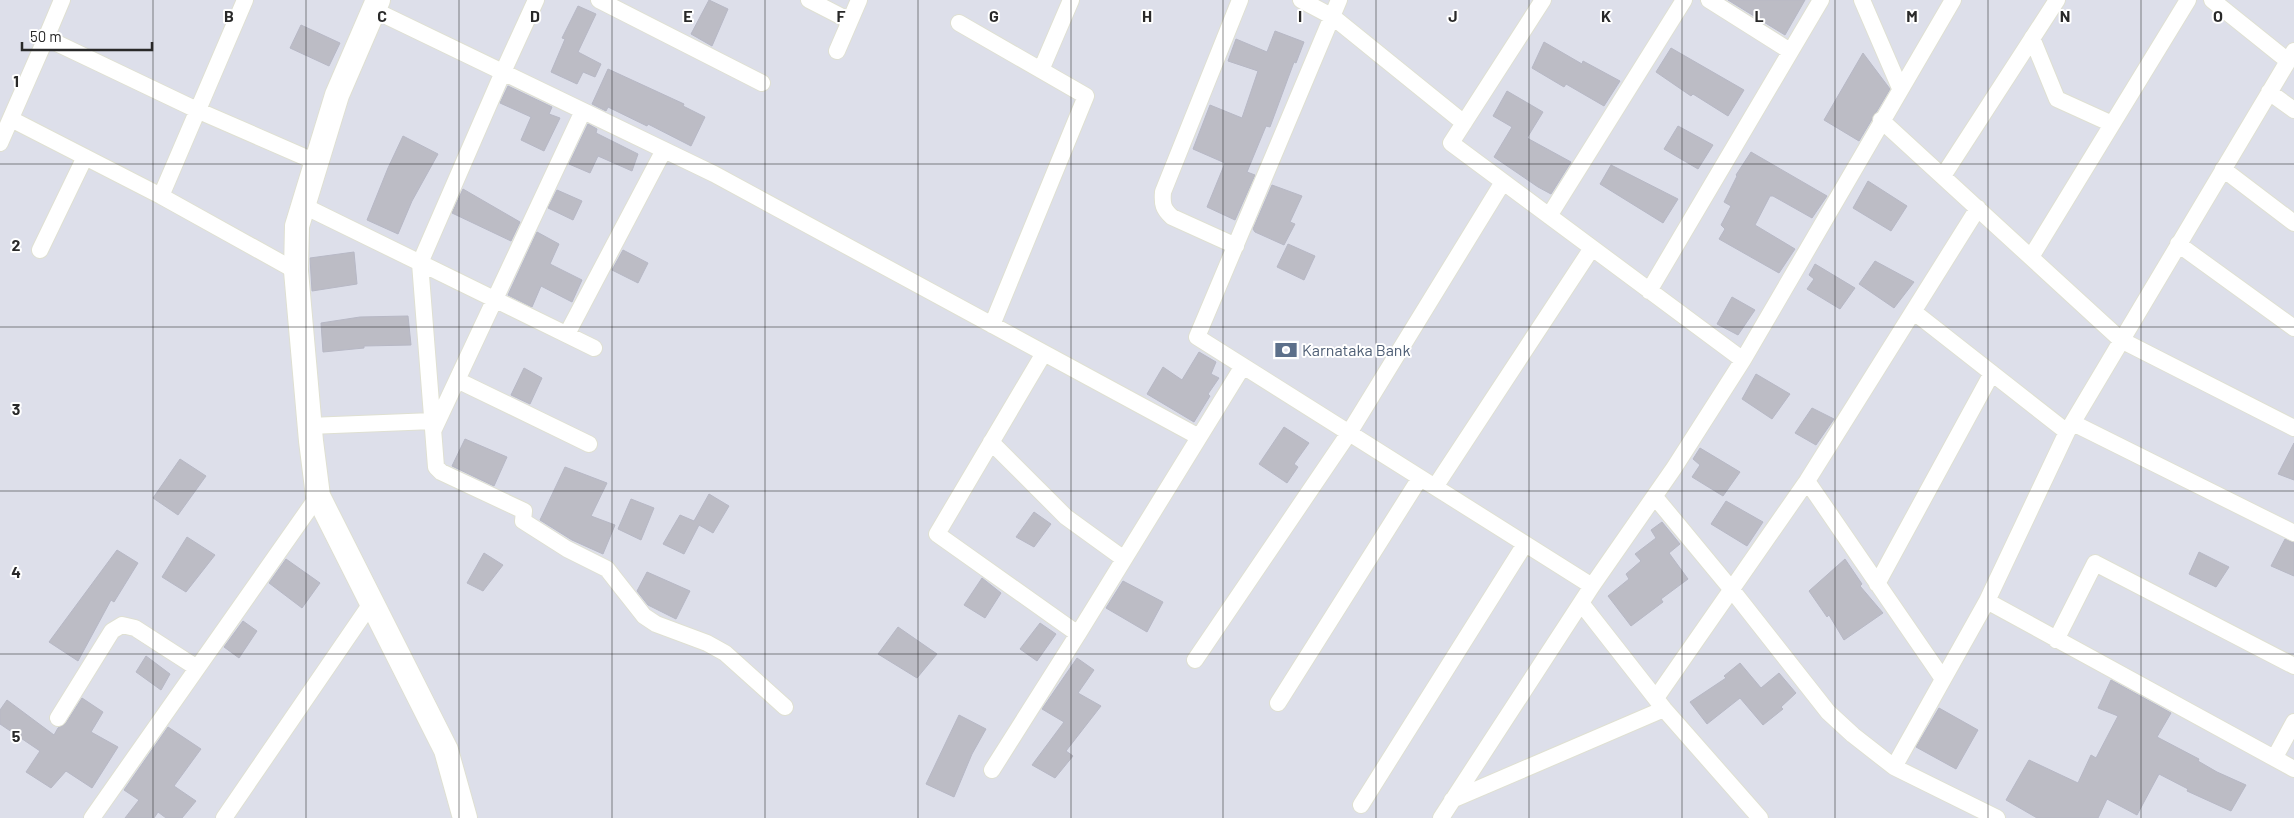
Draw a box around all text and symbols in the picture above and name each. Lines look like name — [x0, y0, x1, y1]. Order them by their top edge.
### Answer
text: B — [224, 6, 234, 25]
text: C — [377, 6, 387, 25]
text: D — [530, 6, 540, 25]
text: E — [683, 6, 693, 25]
text: F — [837, 6, 846, 25]
text: G — [989, 6, 999, 25]
text: H — [1142, 6, 1152, 25]
text: I — [1298, 6, 1302, 25]
text: J — [1448, 6, 1458, 25]
text: K — [1601, 6, 1611, 25]
text: L — [1754, 6, 1764, 25]
text: M — [1906, 6, 1918, 25]
text: N — [2060, 6, 2070, 25]
text: O — [2213, 6, 2223, 25]
scale bar — [22, 20, 152, 52]
text: 50 m — [30, 27, 62, 45]
text: 1 — [13, 71, 19, 90]
text: 2 — [12, 235, 21, 254]
bank icon: Karnataka Bank — [1273, 337, 1299, 363]
place label: Karnataka Bank — [1302, 340, 1411, 359]
text: 3 — [12, 399, 20, 418]
text: 4 — [11, 562, 21, 581]
text: 5 — [12, 726, 21, 745]

